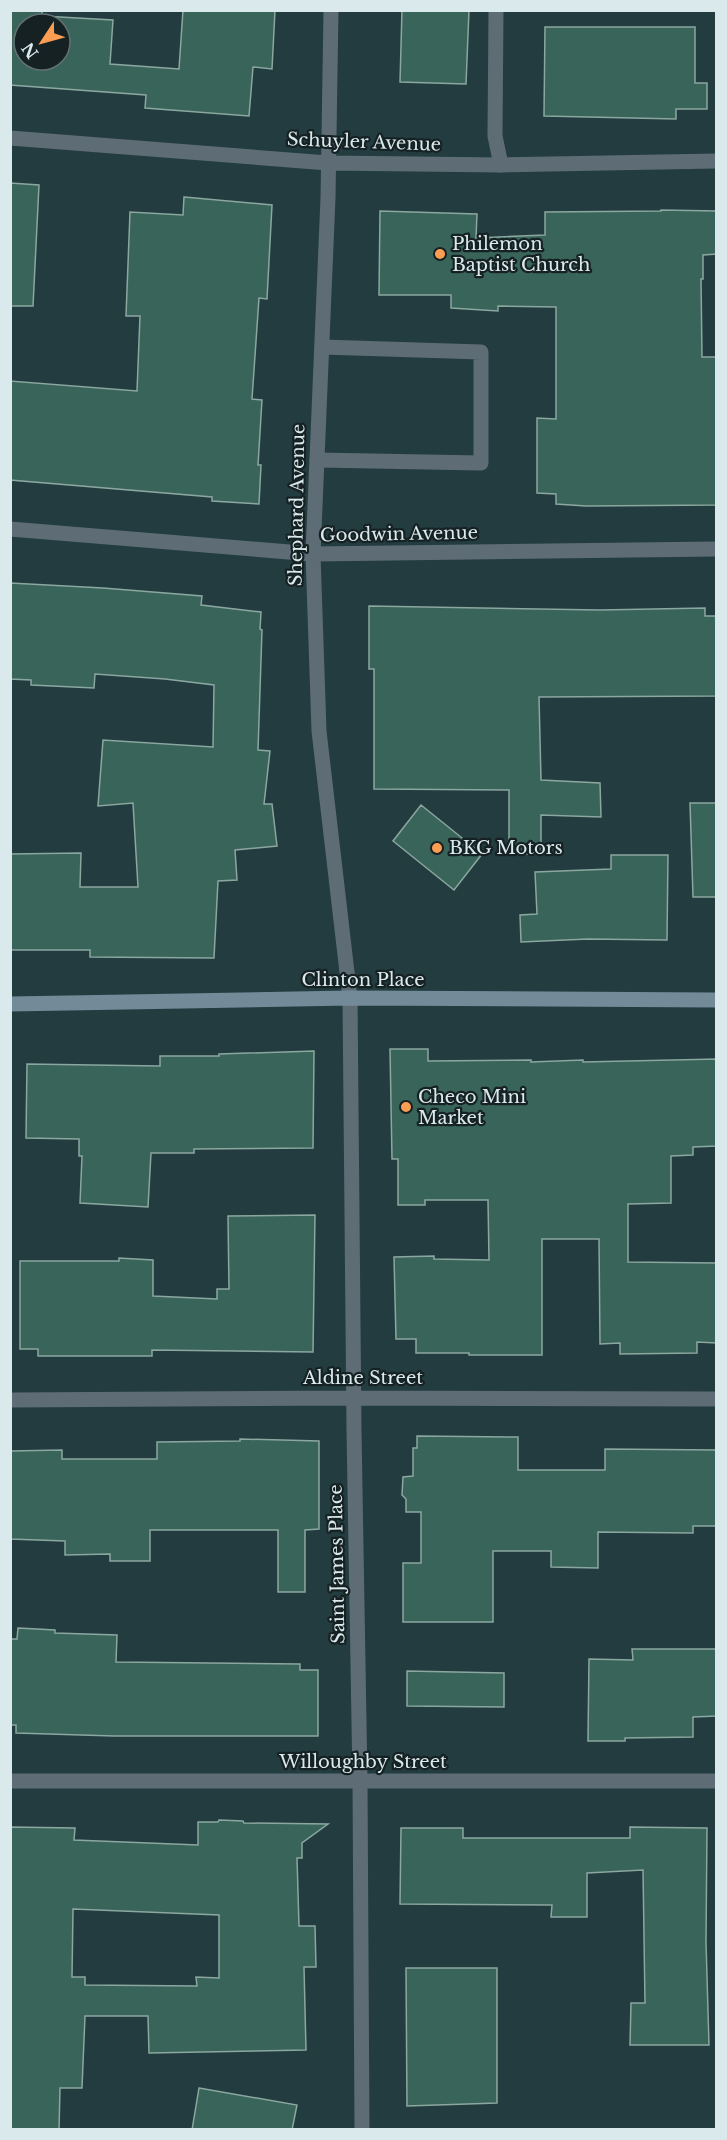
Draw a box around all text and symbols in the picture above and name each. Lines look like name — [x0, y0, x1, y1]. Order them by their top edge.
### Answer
north arrow — [12, 12, 72, 72]
text: N — [17, 39, 42, 63]
street label: Schuyler Avenue — [286, 128, 442, 156]
place label: Philemon Baptist Church — [452, 233, 590, 276]
marker: Philemon Baptist Church — [433, 247, 447, 261]
street label: Shephard Avenue — [285, 424, 309, 586]
street label: Goodwin Avenue — [320, 522, 478, 546]
place label: BKG Motors — [449, 837, 563, 859]
marker: BKG Motors — [430, 841, 444, 855]
street label: Clinton Place — [301, 969, 425, 991]
place label: Checo Mini Market — [418, 1086, 526, 1129]
marker: Checo Mini Market — [399, 1100, 413, 1114]
street label: Aldine Street — [302, 1367, 423, 1389]
street label: Saint James Place — [325, 1484, 349, 1644]
street label: Willoughby Street — [278, 1751, 447, 1773]

